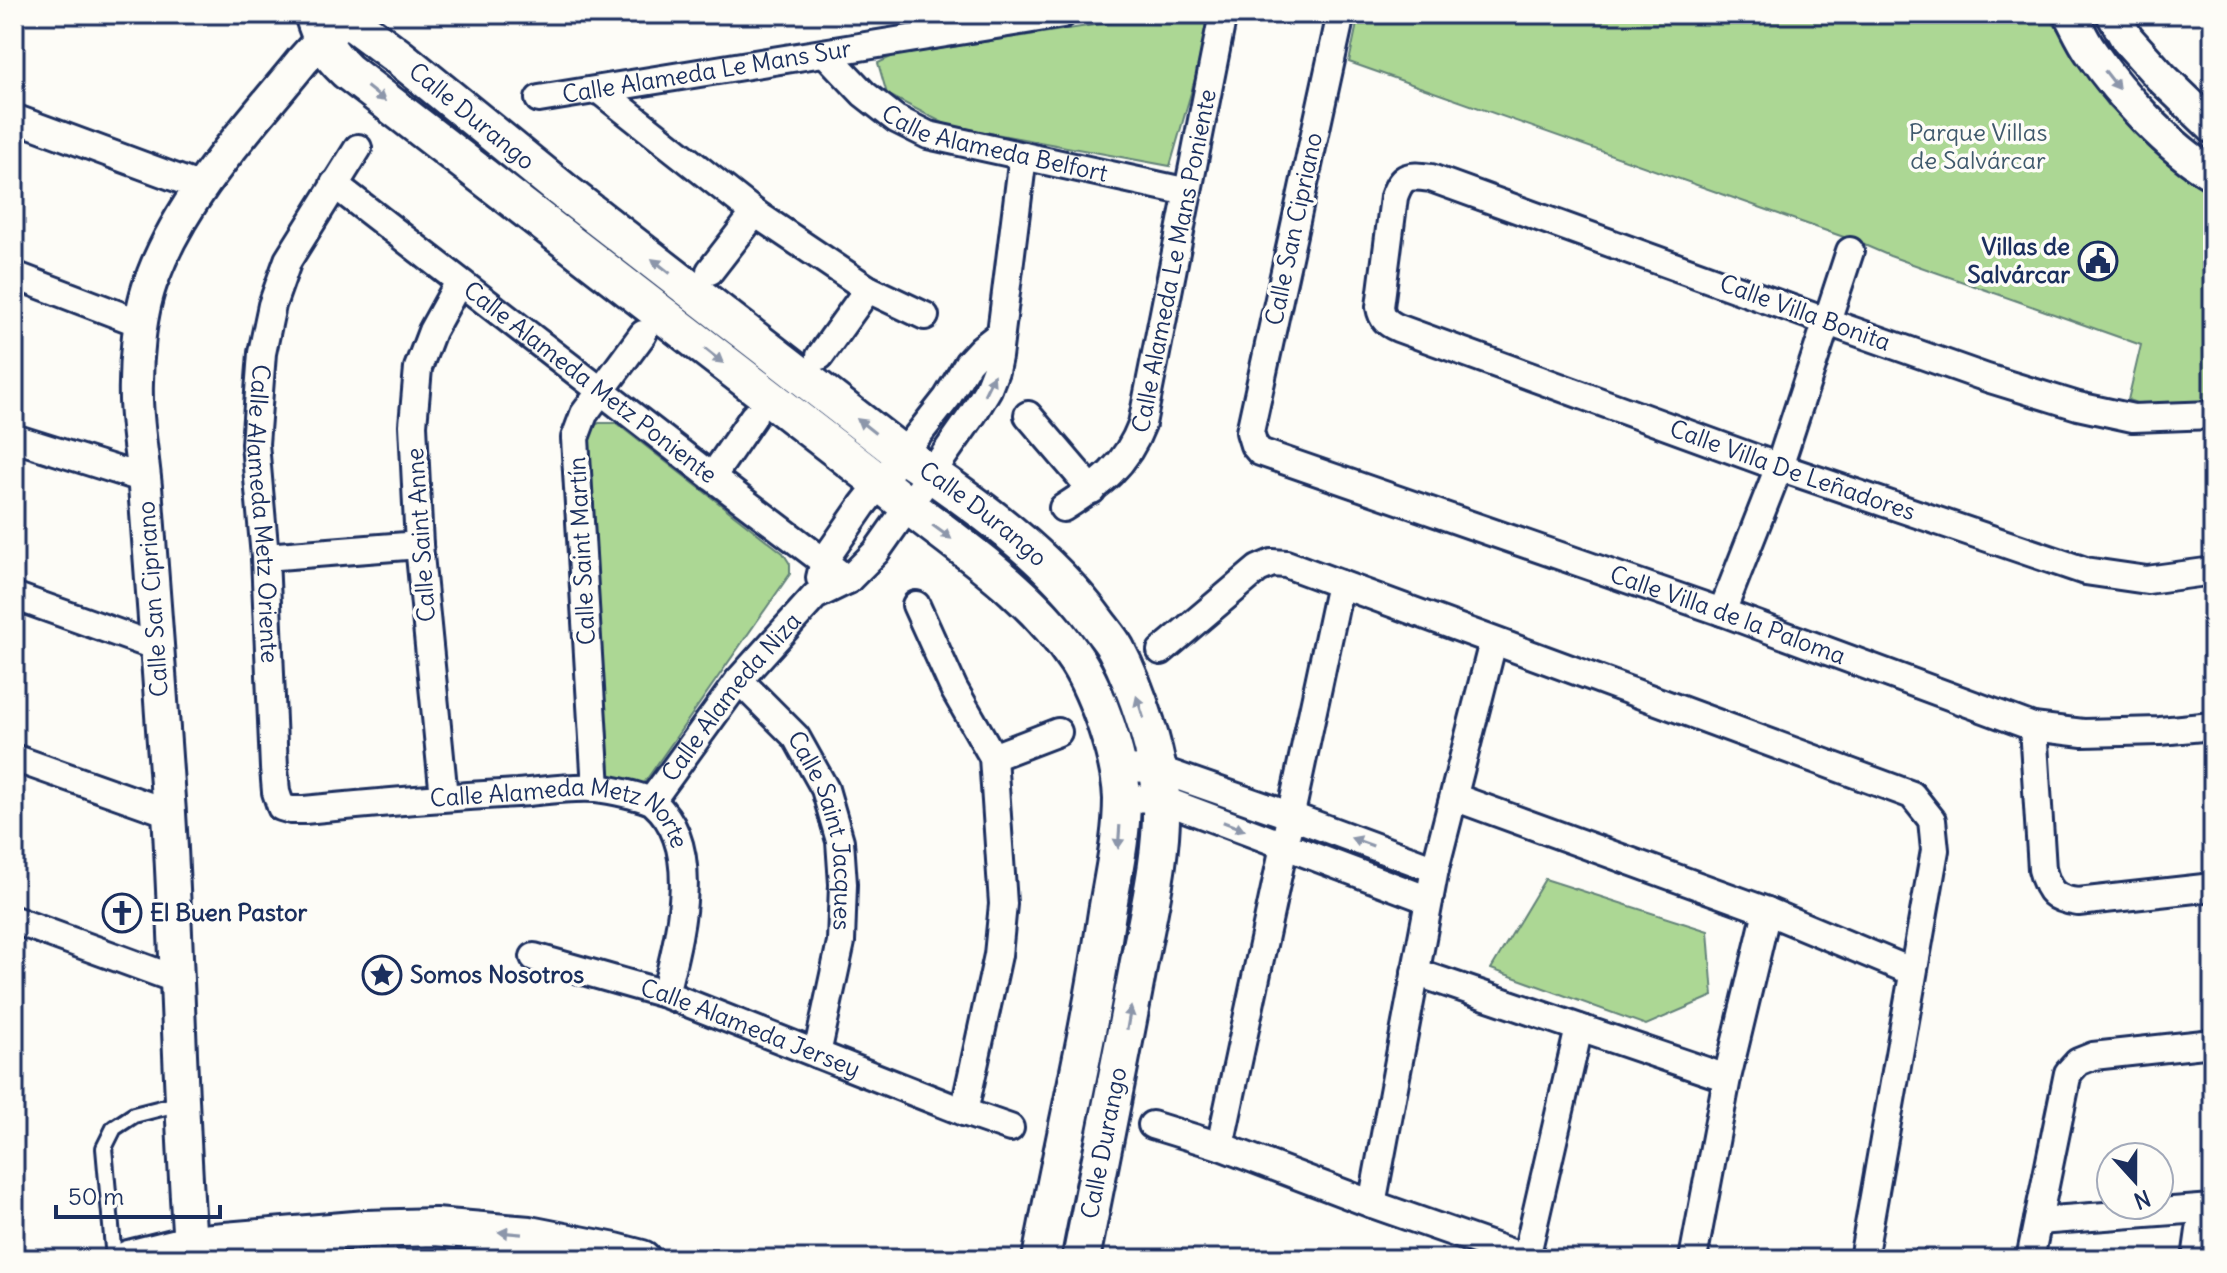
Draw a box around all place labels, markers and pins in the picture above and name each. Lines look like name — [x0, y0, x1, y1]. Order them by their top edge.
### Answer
place label: Villas de Salvárcar — [1967, 231, 2070, 289]
public building icon: Villas de Salvárcar — [2077, 240, 2119, 282]
church icon: El Buen Pastor — [101, 892, 143, 934]
place label: El Buen Pastor — [150, 897, 307, 927]
place icon: Somos Nosotros — [361, 954, 403, 996]
place label: Somos Nosotros — [410, 959, 584, 989]

